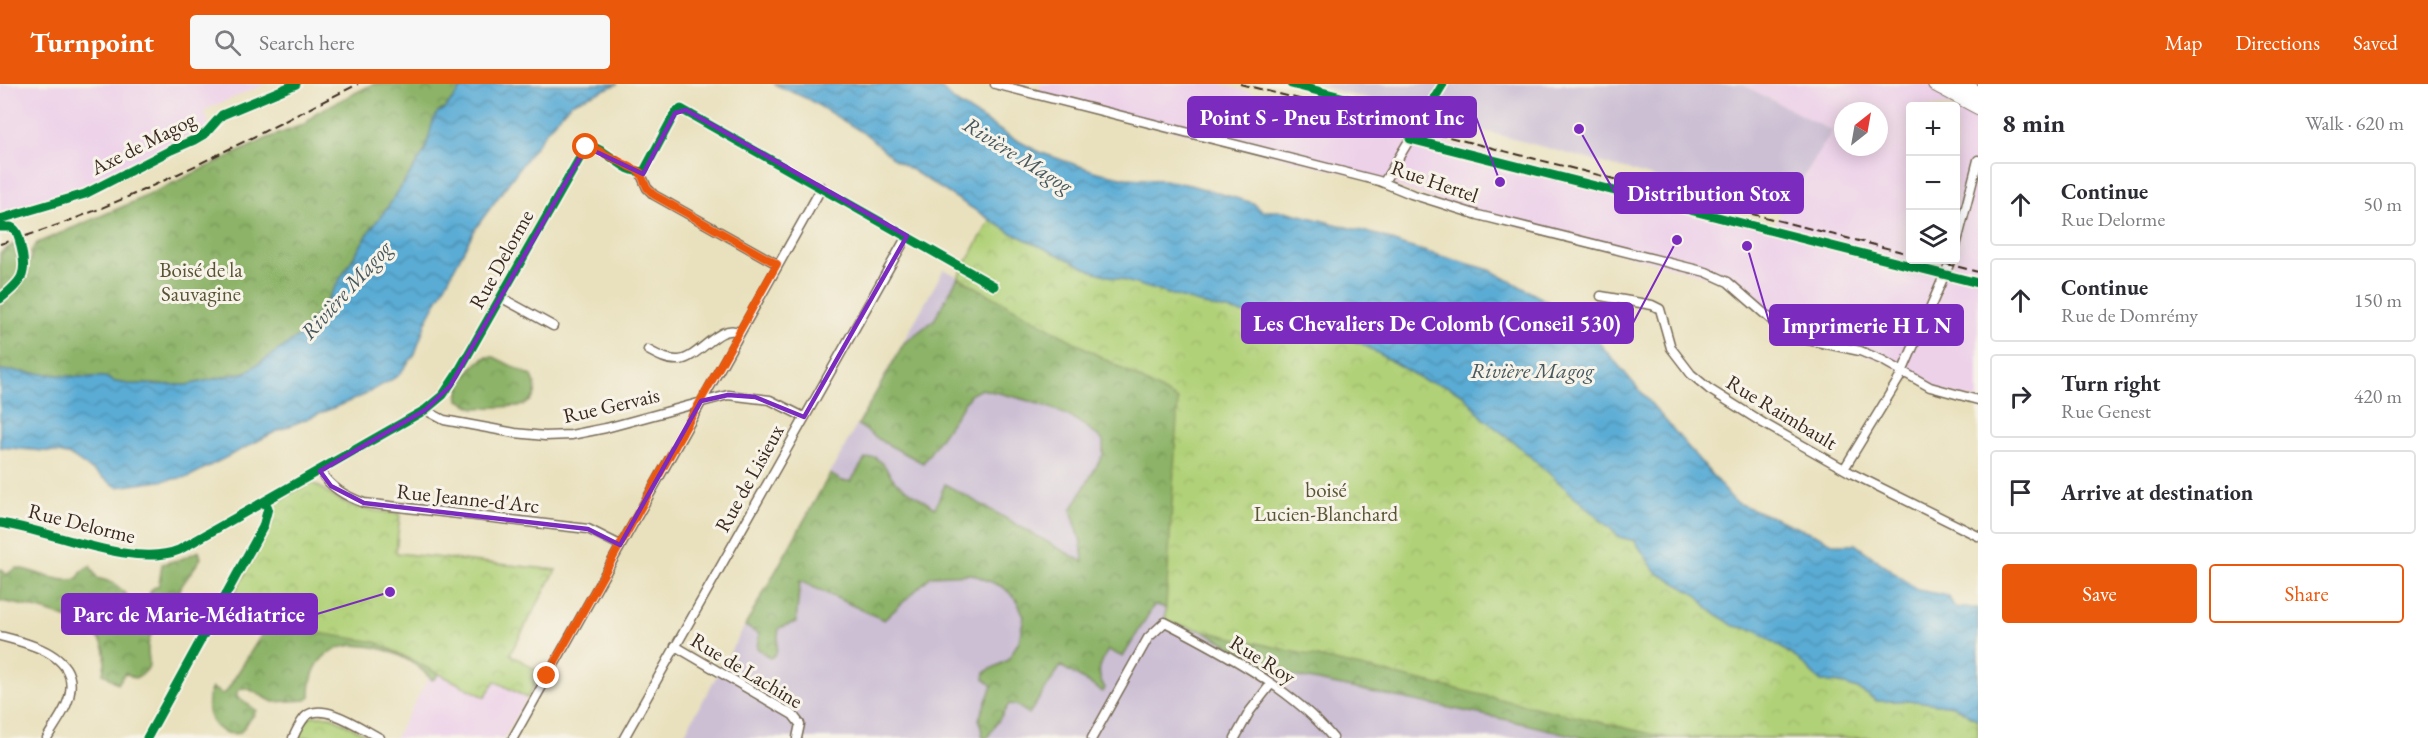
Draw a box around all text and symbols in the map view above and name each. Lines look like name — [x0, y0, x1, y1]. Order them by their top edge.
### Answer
search box — [190, 15, 610, 69]
text: Turnpoint — [30, 24, 154, 60]
icon: search — [211, 26, 244, 59]
text: Search here — [259, 28, 355, 57]
text: Map — [2165, 29, 2202, 56]
text: Directions — [2235, 29, 2320, 56]
text: Saved — [2353, 29, 2398, 56]
callout: Point S - Pneu Estrimont Inc — [1188, 97, 1476, 137]
north arrow — [1834, 102, 1888, 156]
map controls — [1906, 102, 1960, 264]
button: + — [1906, 102, 1960, 156]
text: Point S - Pneu Estrimont Inc — [1200, 103, 1464, 132]
street label: Axe de Magog — [85, 105, 201, 181]
text: 8 min — [2002, 106, 2065, 140]
water label: Rivière Magog — [958, 110, 1079, 201]
text: Walk · 620 m — [2305, 110, 2404, 136]
route start — [572, 133, 598, 159]
street label: Rue Hertel — [1388, 154, 1482, 208]
button: − — [1906, 156, 1960, 210]
callout: Distribution Stox — [1615, 173, 1803, 213]
text: Continue — [2061, 177, 2148, 206]
text: Distribution Stox — [1627, 179, 1791, 208]
icon: ahead — [2004, 188, 2037, 221]
text: 50 m — [2363, 191, 2402, 217]
street label: Rue Delorme — [463, 205, 539, 313]
text: Rue Delorme — [2061, 206, 2165, 232]
button: layers — [1906, 210, 1960, 264]
water label: Rivière Magog — [294, 234, 399, 346]
park label: Boisé de la Sauvagine — [159, 256, 243, 307]
text: Continue — [2061, 273, 2148, 302]
icon: ahead — [2004, 284, 2037, 317]
text: 150 m — [2354, 287, 2402, 313]
text: Rue de Domrémy — [2061, 302, 2198, 328]
callout: Les Chevaliers De Colomb (Conseil 530) — [1242, 303, 1633, 343]
callout: Imprimerie H L N — [1770, 305, 1963, 345]
text: Les Chevaliers De Colomb (Conseil 530) — [1253, 309, 1621, 338]
text: Imprimerie H L N — [1782, 311, 1952, 340]
water label: Rivière Magog — [1470, 356, 1595, 385]
street label: Rue Raimbault — [1722, 368, 1843, 456]
text: Turn right — [2061, 369, 2160, 398]
icon: right — [2004, 380, 2037, 413]
street label: Rue Gervais — [560, 381, 662, 429]
text: 420 m — [2354, 383, 2402, 409]
text: Rue Genest — [2061, 398, 2151, 424]
street label: Rue de Lisieux — [708, 419, 790, 537]
park label: boisé Lucien-Blanchard — [1254, 476, 1399, 527]
icon: arrive — [2004, 476, 2037, 509]
street label: Rue Jeanne-d'Arc — [395, 477, 541, 519]
text: Arrive at destination — [2061, 478, 2253, 507]
street label: Rue Delorme — [26, 497, 138, 549]
button: Save — [2002, 564, 2197, 623]
button: Share — [2209, 564, 2404, 623]
callout: Parc de Marie-Médiatrice — [62, 594, 317, 634]
text: Parc de Marie-Médiatrice — [73, 600, 305, 629]
street label: Rue de Lachine — [686, 626, 808, 714]
street label: Rue Roy — [1225, 628, 1302, 690]
route end — [533, 662, 559, 688]

